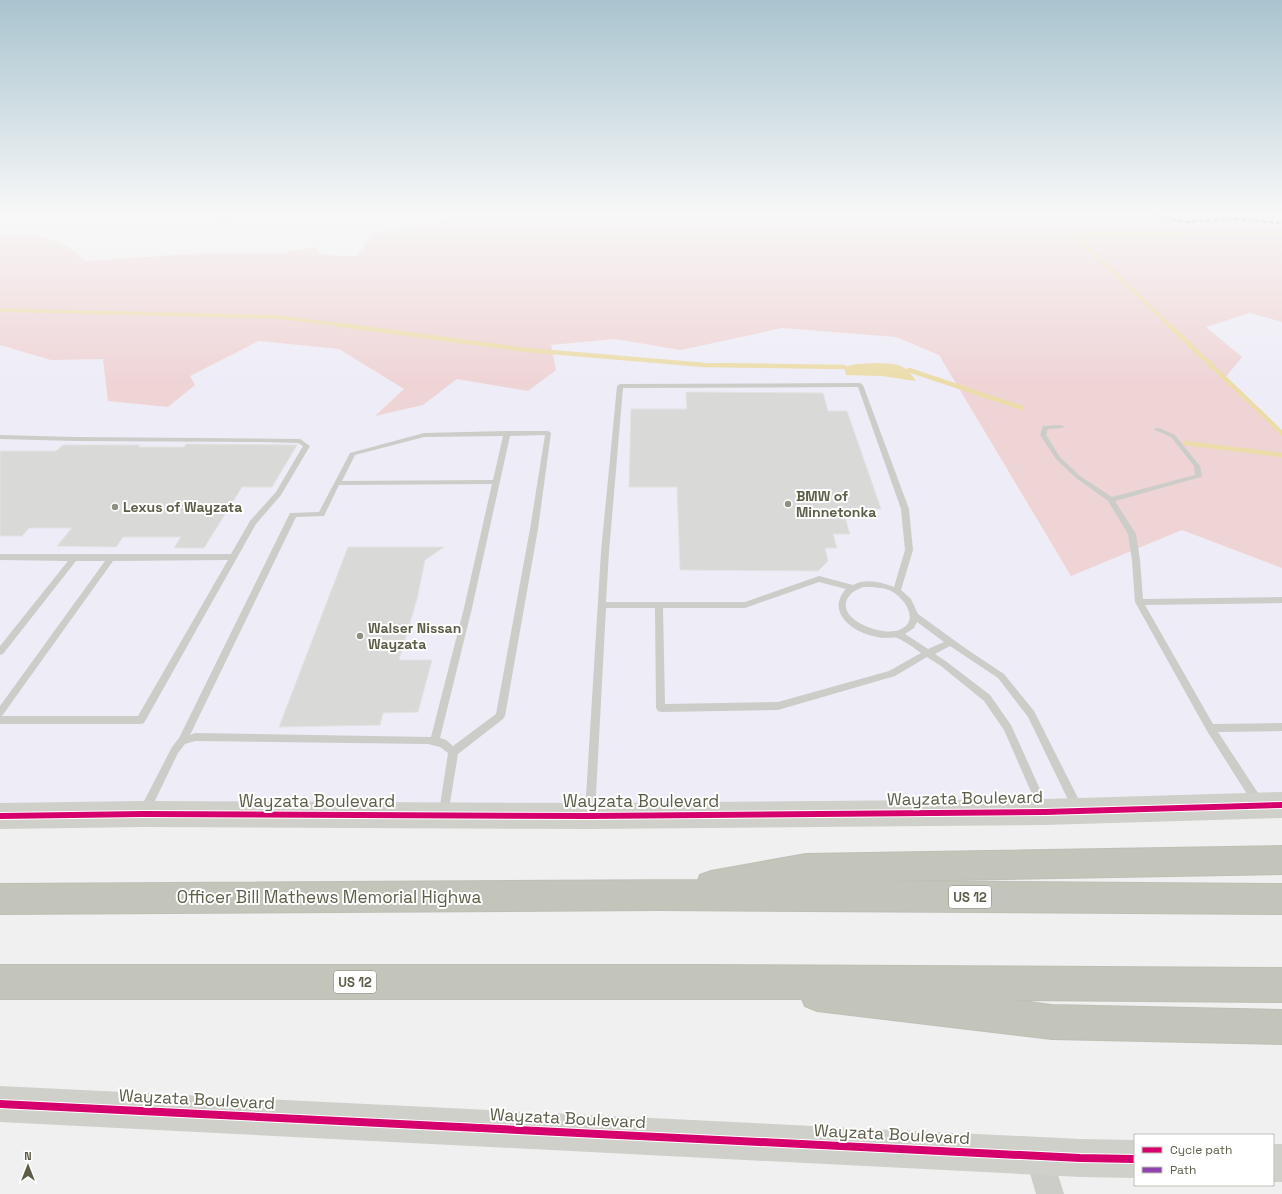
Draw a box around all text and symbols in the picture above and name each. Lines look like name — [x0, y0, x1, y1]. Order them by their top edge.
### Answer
place label: BMW of Minnetonka — [796, 487, 876, 521]
place label: Lexus of Wayzata — [123, 498, 242, 516]
marker: BMW of Minnetonka — [783, 499, 793, 509]
marker: Lexus of Wayzata — [110, 502, 120, 512]
place label: Walser Nissan Wayzata — [368, 619, 461, 653]
marker: Walser Nissan Wayzata — [355, 631, 365, 641]
street label: Wayzata Boulevard — [887, 786, 1043, 810]
street label: Wayzata Boulevard — [239, 790, 395, 812]
street label: Wayzata Boulevard — [563, 790, 719, 812]
street label: Officer Bill Mathews Memorial Highwa — [177, 886, 482, 908]
road number: US 12 — [949, 886, 991, 908]
road number: US 12 — [334, 971, 376, 993]
street label: Wayzata Boulevard — [118, 1084, 276, 1114]
street label: Wayzata Boulevard — [489, 1103, 647, 1133]
street label: Wayzata Boulevard — [813, 1119, 971, 1149]
legend — [1134, 1134, 1274, 1186]
text: Cycle path — [1170, 1142, 1232, 1158]
north arrow — [8, 1146, 48, 1186]
text: N — [24, 1149, 32, 1163]
text: Path — [1170, 1162, 1196, 1178]

